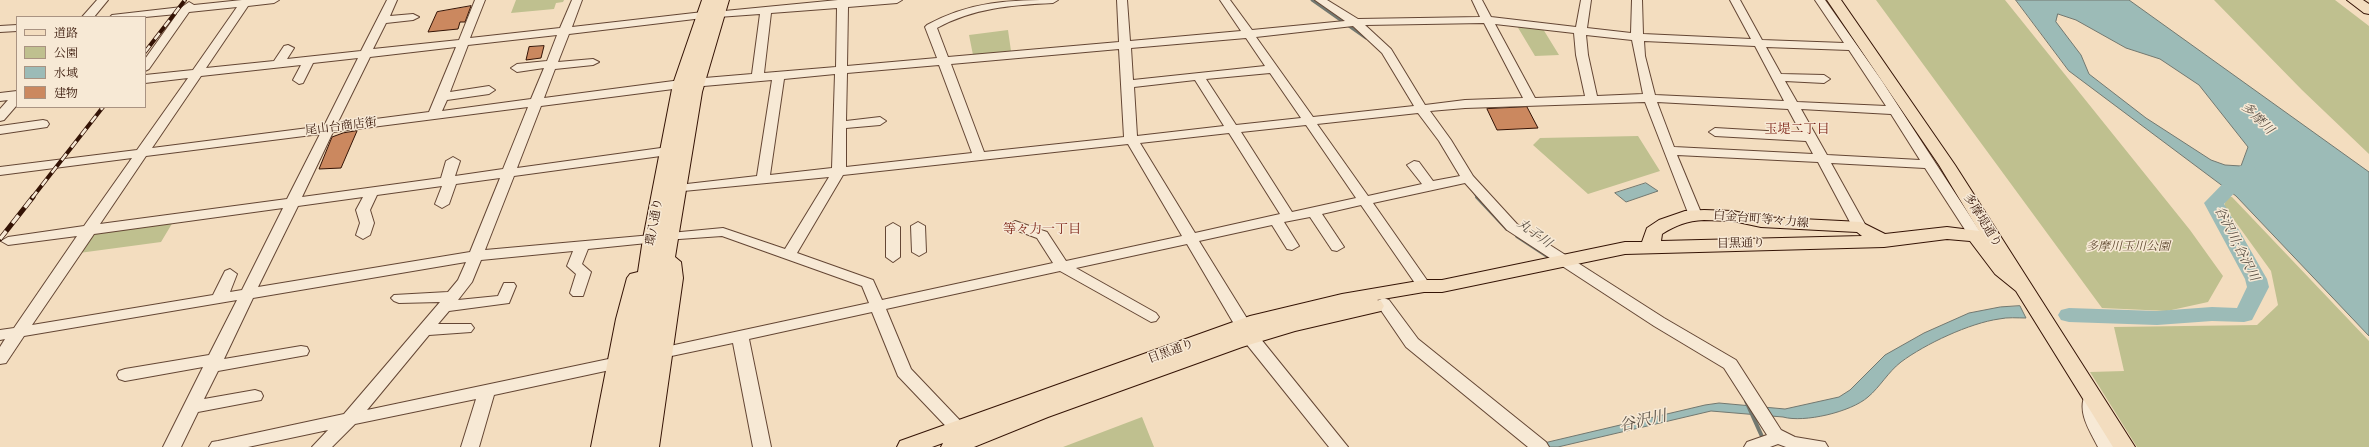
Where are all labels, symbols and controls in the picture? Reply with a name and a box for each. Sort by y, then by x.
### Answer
legend [16,16,146,108]
text: 道路 [54,25,78,41]
text: 公園 [54,45,78,61]
text: 水域 [54,65,78,81]
text: 建物 [54,85,78,101]
water label: 多摩川 [2238,100,2276,138]
street label: 尾山台商店街 [304,115,378,139]
district label: 玉堤二丁目 [1765,122,1829,138]
street label: 多摩堤通り [1960,192,2004,250]
street label: 環八通り [644,197,666,247]
water label: 谷沢川;谷沢川 [2210,204,2262,284]
street label: 白金台町等々力線 [1713,209,1809,231]
water label: 丸子川 [1514,216,1554,252]
district label: 等々力一丁目 [1003,222,1081,238]
street label: 目黒通り [1717,236,1765,252]
park label: 多摩川玉川公園 [2086,240,2170,254]
street label: 目黒通り [1146,337,1196,367]
water label: 谷沢川 [1617,407,1669,437]

